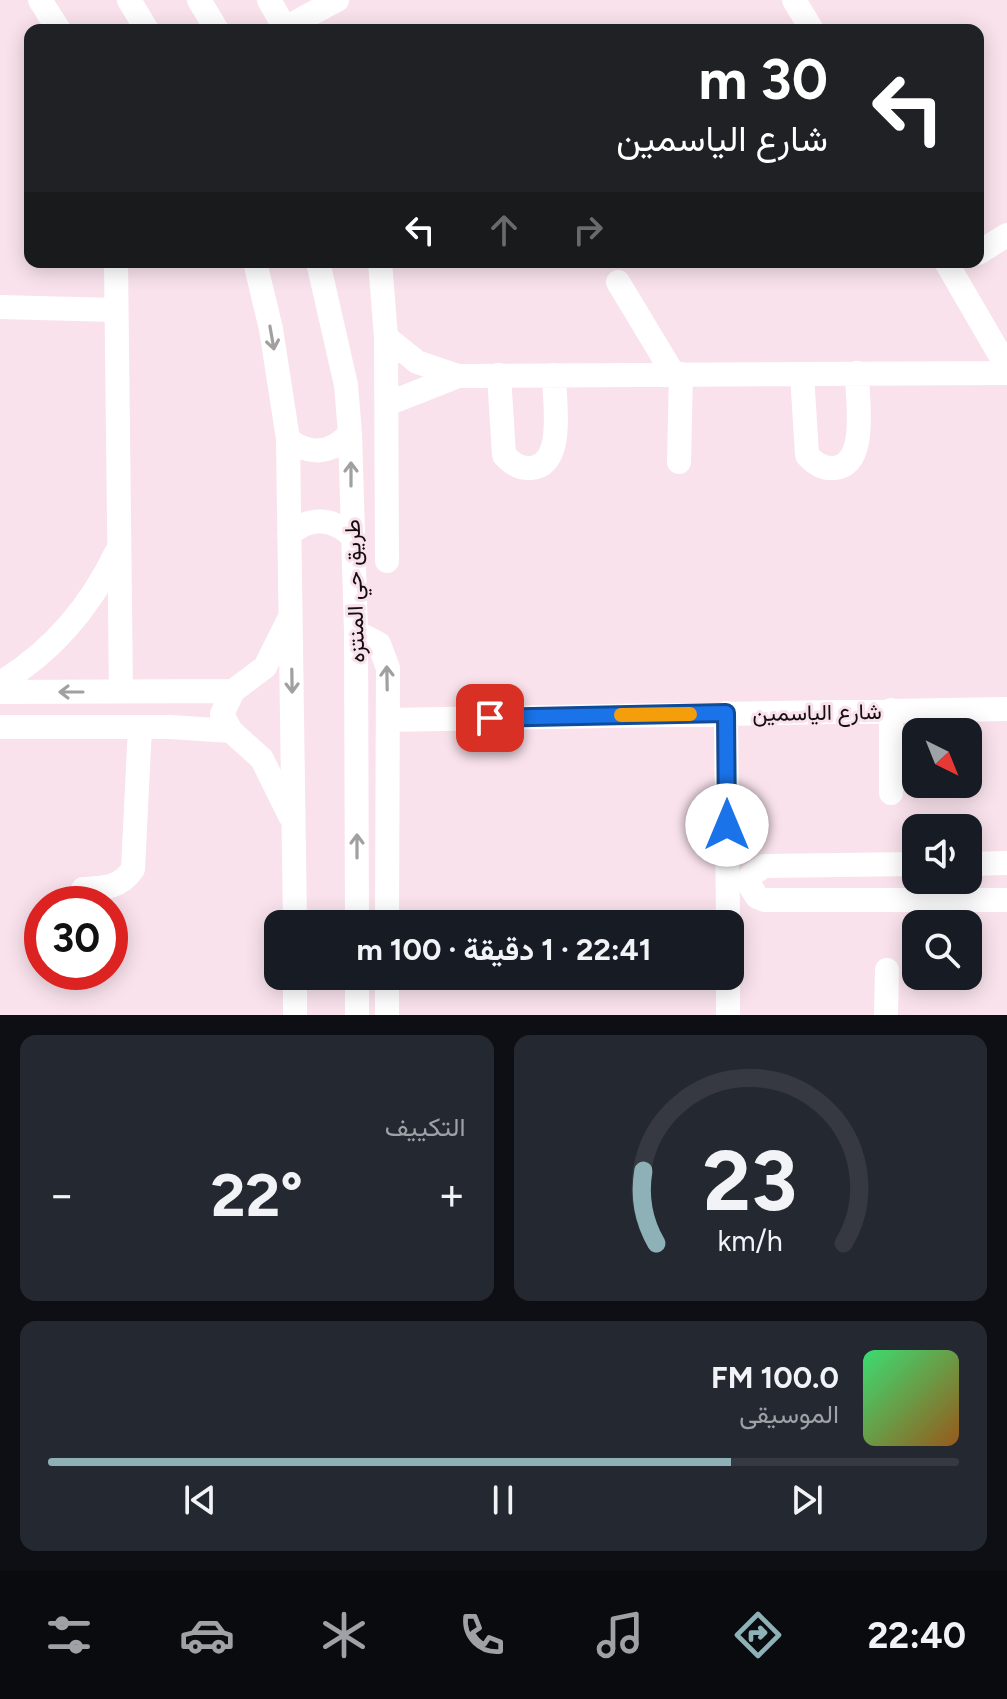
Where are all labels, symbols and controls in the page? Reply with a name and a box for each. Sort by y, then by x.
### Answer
text: 30 m [698,46,828,113]
icon: left [856,56,960,160]
text: شارع الياسمين [616,117,828,160]
icon: left [398,208,442,252]
icon: ahead [482,208,526,252]
icon: right [566,208,610,252]
one-way arrow [266,325,281,350]
one-way arrow [343,461,359,488]
street label: طريق حي المنتزه [339,519,375,663]
one-way arrow [380,665,395,692]
one-way arrow [284,667,300,694]
one-way arrow [58,684,85,700]
pin [456,684,524,752]
icon: arrive [468,696,512,740]
street label: شارع الياسمين [752,698,882,728]
north arrow [902,718,982,798]
map controls [902,718,982,990]
position arrow [685,783,769,867]
button: sound [902,814,982,894]
one-way arrow [349,833,365,860]
speed limit sign: 30 [24,886,128,990]
button: search [902,910,982,990]
text: 22:41 · 1 دقيقة · 100 m [356,931,652,968]
text: التكييف [385,1111,466,1143]
text: 23 [703,1131,797,1231]
text: 22° [211,1159,303,1231]
text: − [48,1168,75,1221]
text: + [438,1168,465,1221]
text: km/h [718,1224,783,1258]
text: 100.0 FM [711,1359,839,1396]
text: الموسيقى [739,1398,839,1430]
icon: previous [178,1478,222,1522]
icon: pause [481,1478,525,1522]
icon: next [785,1478,829,1522]
icon: filters [41,1607,97,1663]
icon: car [179,1607,235,1663]
icon: climate [316,1607,372,1663]
icon: phone [454,1607,510,1663]
icon: music [592,1607,648,1663]
icon: directions [730,1607,786,1663]
text: 22:40 [867,1614,966,1657]

